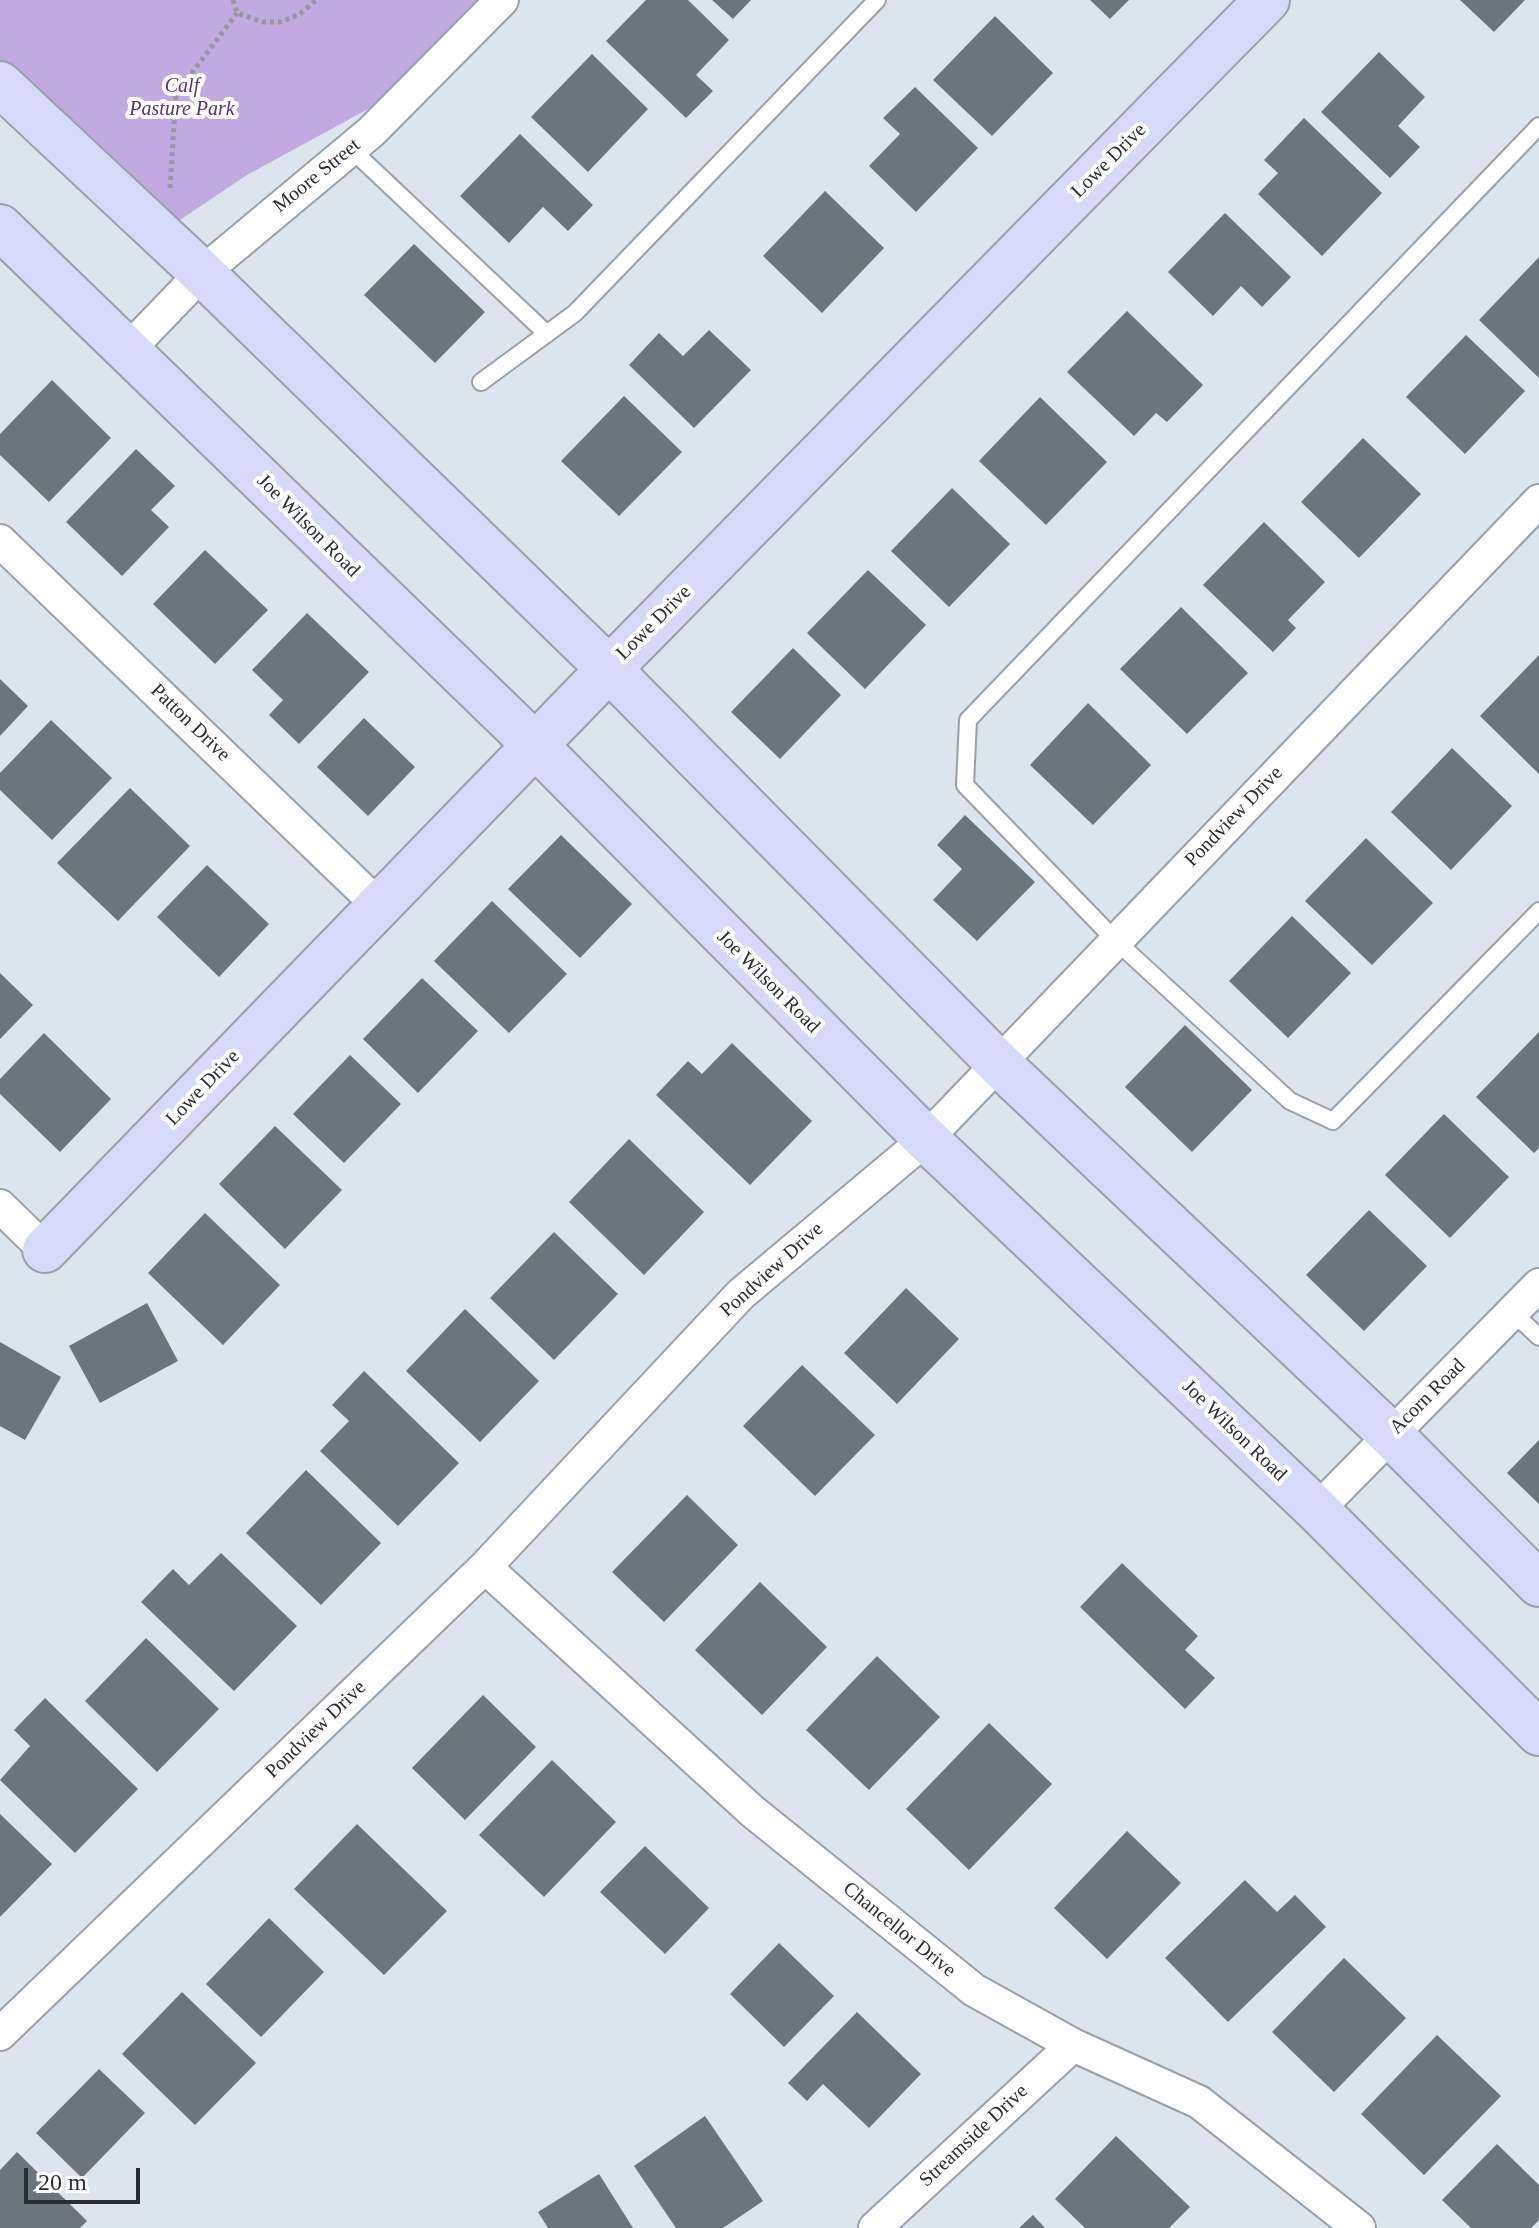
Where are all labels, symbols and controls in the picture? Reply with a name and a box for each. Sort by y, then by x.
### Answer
park label: Calf Pasture Park [129,75,235,122]
street label: Lowe Drive [1067,119,1151,203]
street label: Moore Street [269,134,365,218]
street label: Joe Wilson Road [251,469,365,583]
street label: Lowe Drive [612,581,696,665]
street label: Patton Drive [145,679,235,767]
street label: Pondview Drive [1180,762,1288,872]
street label: Joe Wilson Road [711,925,825,1039]
street label: Lowe Drive [161,1045,245,1131]
street label: Pondview Drive [715,1217,829,1323]
street label: Acorn Road [1385,1354,1471,1440]
street label: Joe Wilson Road [1177,1375,1291,1487]
street label: Pondview Drive [261,1676,371,1784]
street label: Chancellor Drive [838,1877,960,1983]
street label: Streamside Drive [915,2080,1033,2192]
scale bar [28,2152,144,2202]
text: 20 m [38,2169,87,2195]

